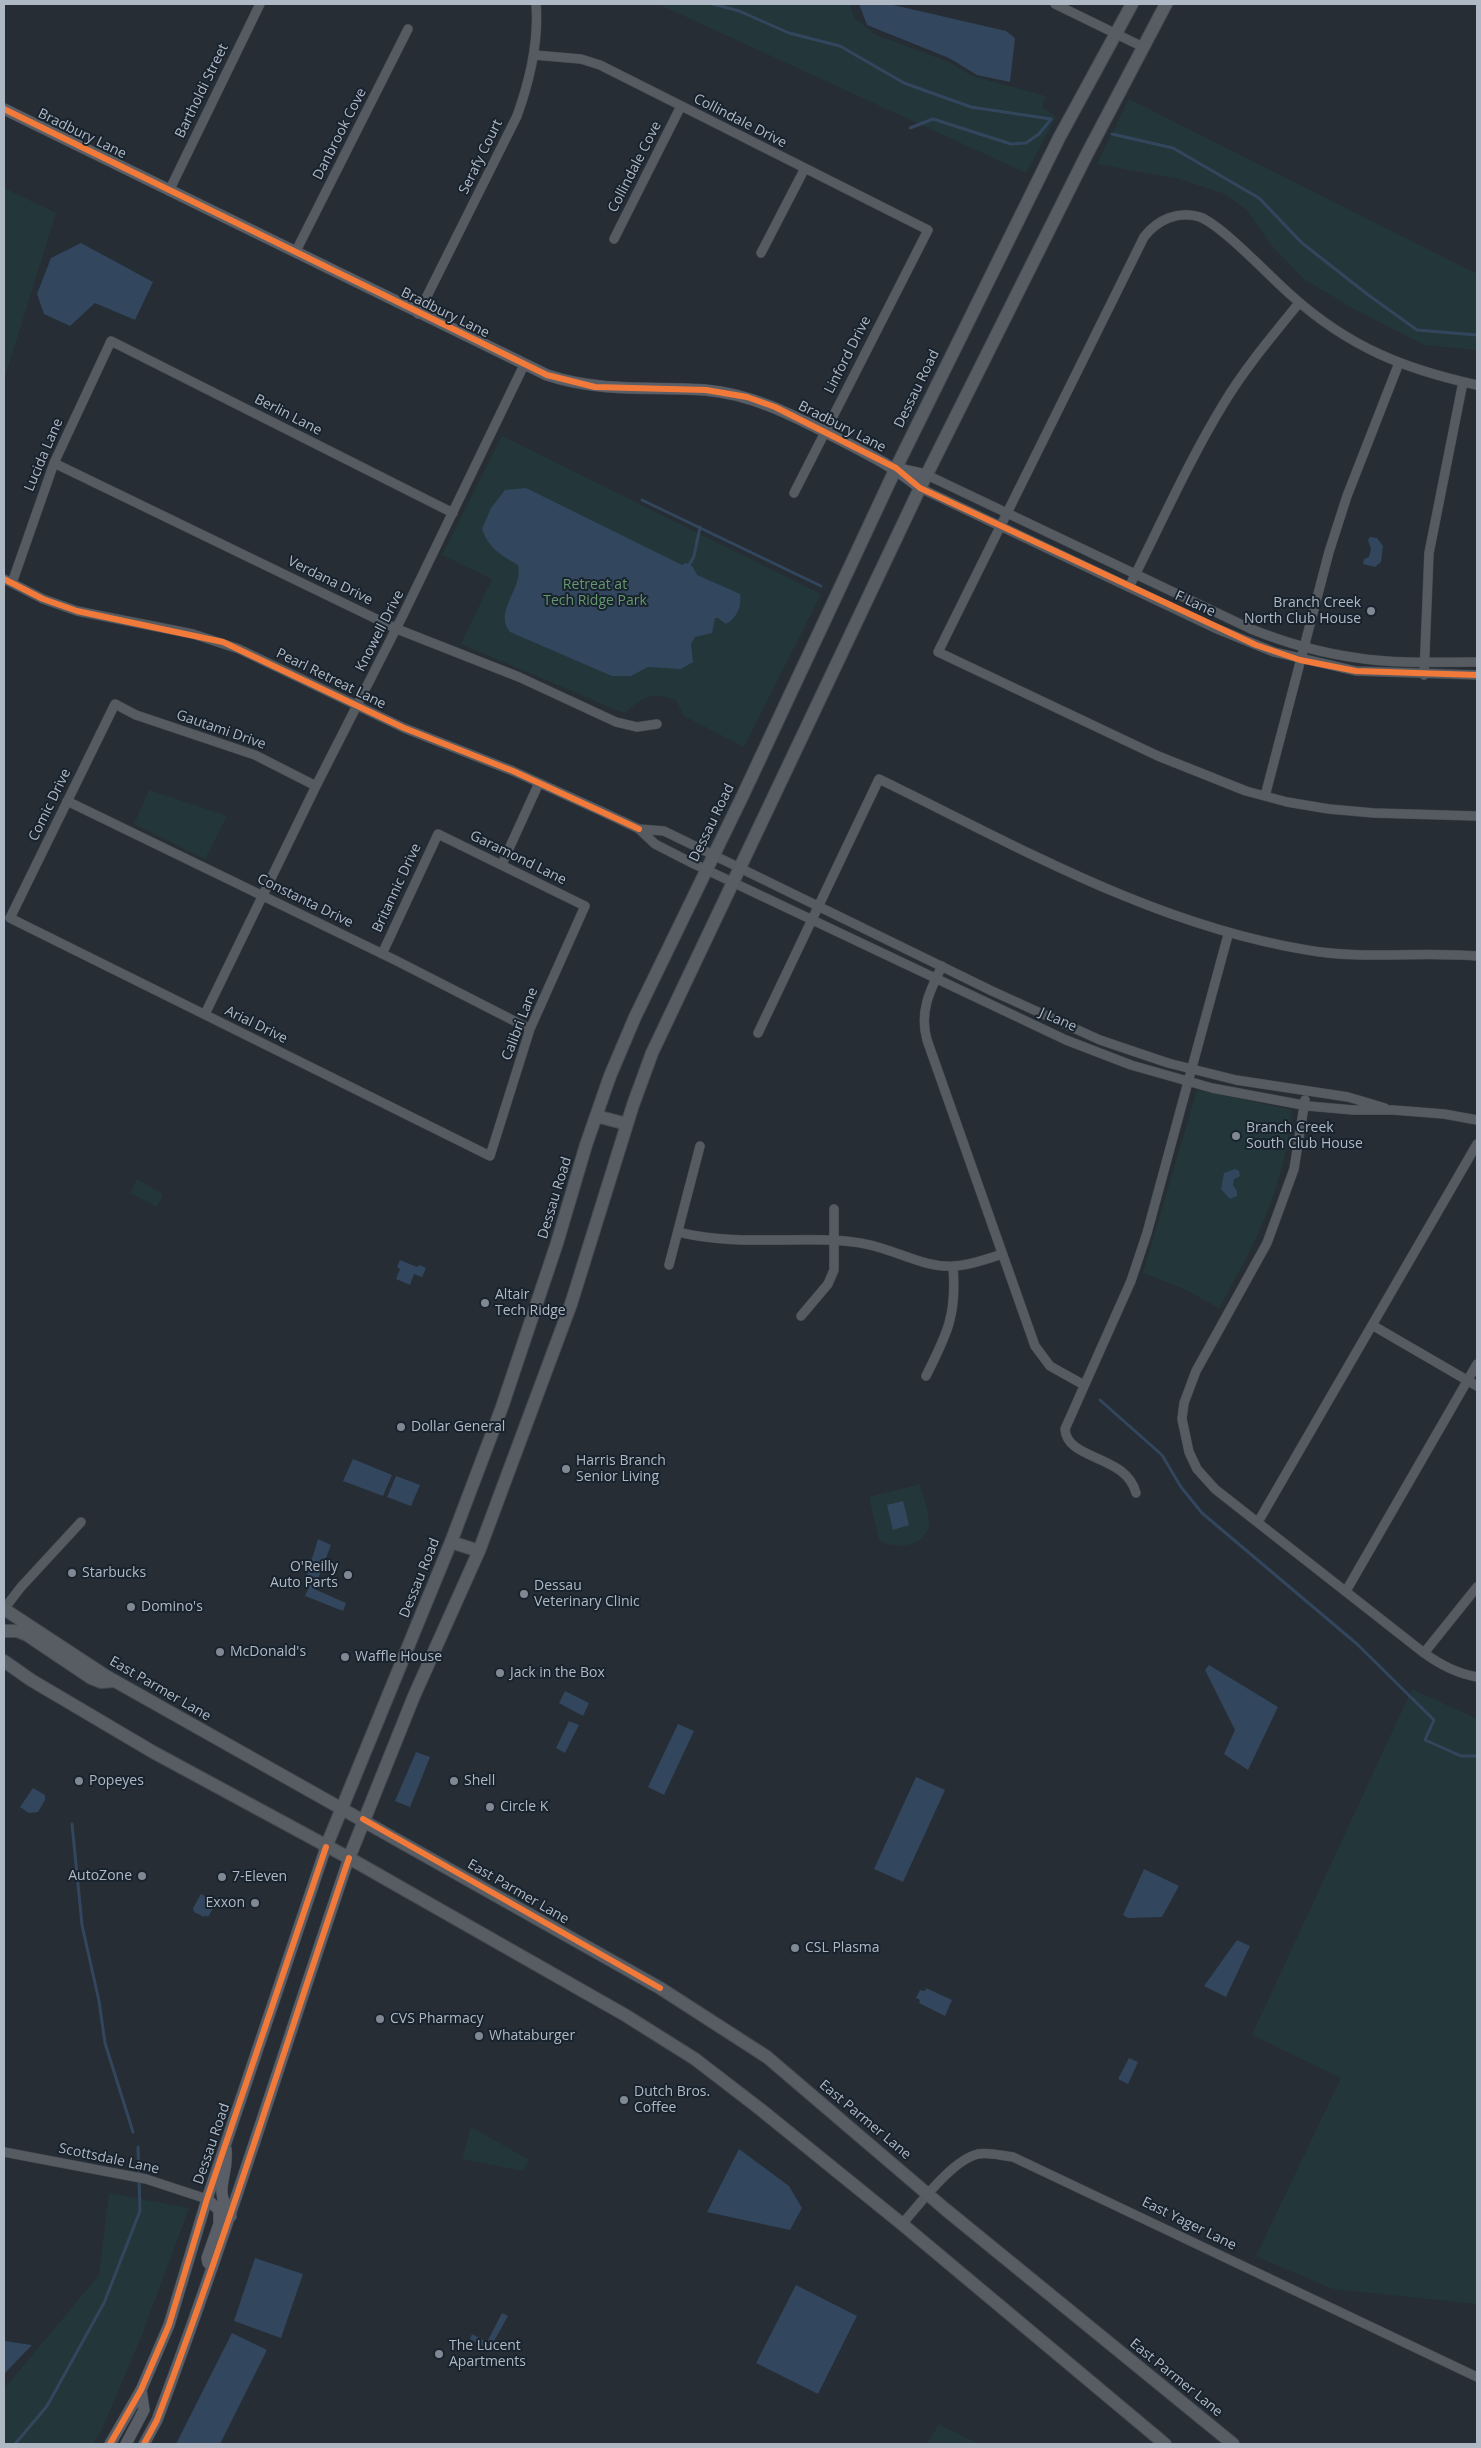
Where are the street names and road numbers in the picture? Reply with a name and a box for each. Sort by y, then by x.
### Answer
street label: Bartholdi Street [172,41,232,141]
street label: Danbrook Cove [310,85,370,183]
street label: Collindale Drive [691,90,789,152]
street label: Bradbury Lane [35,105,129,163]
street label: Serafy Court [456,117,506,197]
street label: Collindale Cove [605,119,665,215]
street label: Bradbury Lane [398,284,492,342]
street label: Linford Drive [821,313,875,397]
street label: Dessau Road [891,347,943,431]
street label: Berlin Lane [251,391,325,439]
street label: Bradbury Lane [795,398,889,456]
street label: Lucida Lane [21,416,67,494]
street label: Verdana Drive [285,553,375,609]
street label: Knowell Drive [352,587,408,675]
street label: F Lane [1172,587,1218,621]
street label: Pearl Retreat Lane [273,645,389,713]
street label: Gautami Drive [174,707,268,753]
street label: Comic Drive [25,766,75,844]
street label: Dessau Road [686,781,738,865]
street label: Garamond Lane [467,827,569,889]
street label: Britannic Drive [369,841,425,935]
street label: Constanta Drive [254,871,356,931]
street label: Calibri Lane [498,985,542,1063]
street label: Arial Drive [222,1003,290,1047]
street label: J Lane [1037,1004,1079,1036]
street label: Dessau Road [535,1155,575,1241]
street label: Dessau Road [396,1536,444,1620]
street label: East Parmer Lane [106,1653,214,1725]
street label: East Parmer Lane [464,1856,572,1928]
street label: East Parmer Lane [816,2077,914,2163]
street label: Dessau Road [190,2101,234,2187]
street label: Scottsdale Lane [57,2140,161,2178]
street label: East Yager Lane [1139,2194,1239,2254]
street label: East Parmer Lane [1126,2335,1226,2421]

